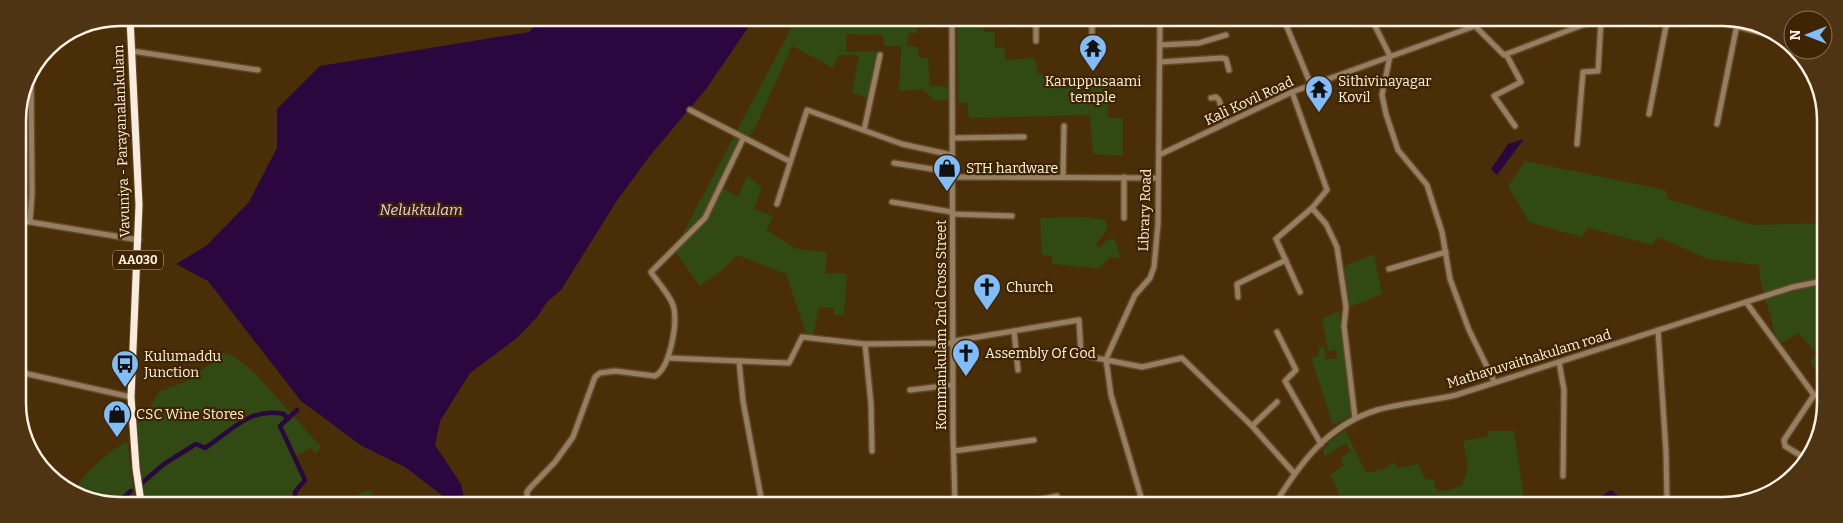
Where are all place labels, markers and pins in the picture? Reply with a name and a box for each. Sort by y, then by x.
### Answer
temple icon: Karuppusaami temple [1078,33,1108,72]
place label: Karuppusaami temple [1045,73,1141,106]
place label: Sithivinayagar Kovil [1338,73,1432,106]
temple icon: Sithivinayagar Kovil [1304,74,1334,113]
shop icon: STH hardware [932,153,962,192]
place label: STH hardware [966,160,1058,177]
church icon: Church [972,272,1002,311]
place label: Church [1006,279,1054,296]
church icon: Assembly Of God [951,338,981,377]
place label: Assembly Of God [985,345,1096,362]
place label: Kulumaddu Junction [143,348,221,381]
bus stop icon: Kulumaddu Junction [110,349,140,388]
shop icon: CSC Wine Stores [102,399,132,438]
place label: CSC Wine Stores [136,406,244,423]

